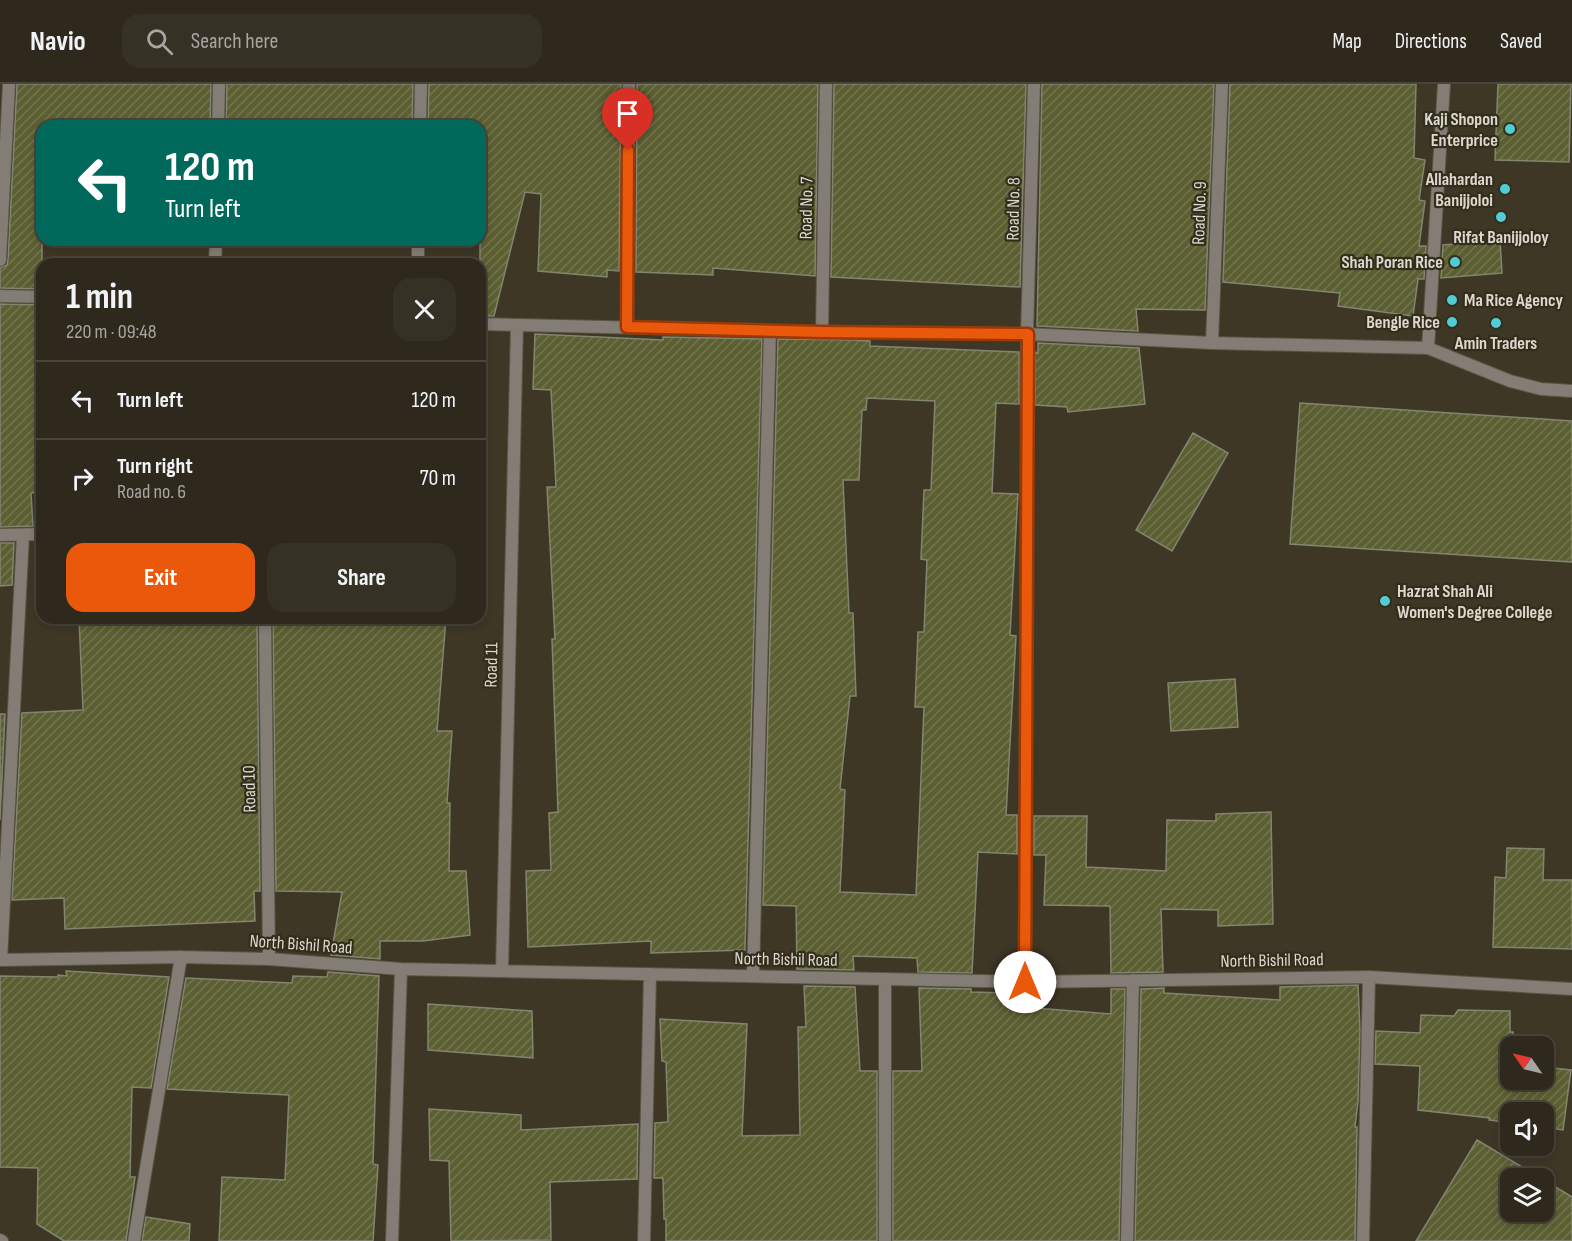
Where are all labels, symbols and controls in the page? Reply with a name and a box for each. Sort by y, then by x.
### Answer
search box [122,14,542,68]
text: Navio [30,25,86,58]
icon: search [143,25,176,58]
text: Search here [191,28,278,55]
text: Map [1332,29,1362,54]
text: Directions [1395,29,1467,54]
text: Saved [1500,29,1542,54]
pin [602,88,653,150]
icon: arrive [611,97,644,130]
place label: Kaji Shopon Enterprice [1424,109,1498,151]
marker: Kaji Shopon Enterprice [1503,122,1517,136]
text: 120 m [165,142,255,193]
icon: left [66,144,144,222]
place label: Allahardan Banijjoloi [1425,169,1493,211]
street label: Road No. 7 [795,176,818,240]
street label: Road No. 8 [1002,177,1025,241]
street label: Road No. 9 [1188,181,1211,245]
marker: Allahardan Banijjoloi [1498,182,1512,196]
text: Turn left [165,193,241,225]
marker: Rifat Banijjoloy [1494,210,1508,224]
place label: Rifat Banijjoloy [1453,227,1549,248]
place label: Shah Poran Rice [1341,252,1443,273]
marker: Shah Poran Rice [1448,255,1462,269]
text: 1 min [66,276,133,319]
button: close [393,278,456,341]
place label: Ma Rice Agency [1464,290,1563,311]
marker: Ma Rice Agency [1445,293,1459,307]
place label: Bengle Rice [1366,312,1440,333]
marker: Bengle Rice [1445,315,1459,329]
marker: Amin Traders [1489,316,1503,330]
text: 220 m · 09:48 [66,320,157,344]
place label: Amin Traders [1454,333,1537,354]
icon: left [66,384,99,417]
text: Turn left [117,387,183,414]
text: 120 m [412,387,456,414]
text: Turn right [117,453,193,480]
icon: right [66,462,99,495]
text: 70 m [420,465,456,492]
text: Road no. 6 [117,480,186,504]
button: Exit [66,543,255,612]
button: Share [267,543,456,612]
place label: Hazrat Shah Ali Women's Degree College [1397,581,1552,623]
marker: Hazrat Shah Ali Women's Degree College [1378,594,1392,608]
street label: Road 11 [481,641,502,688]
street label: Road 10 [239,765,260,813]
street label: North Bishil Road [249,930,353,959]
street label: North Bishil Road [734,948,838,971]
street label: North Bishil Road [1220,949,1324,972]
position arrow [993,950,1057,1014]
north arrow [1500,1036,1554,1090]
map controls [1500,1036,1554,1222]
button: sound [1500,1102,1554,1156]
button: layers [1500,1168,1554,1222]

